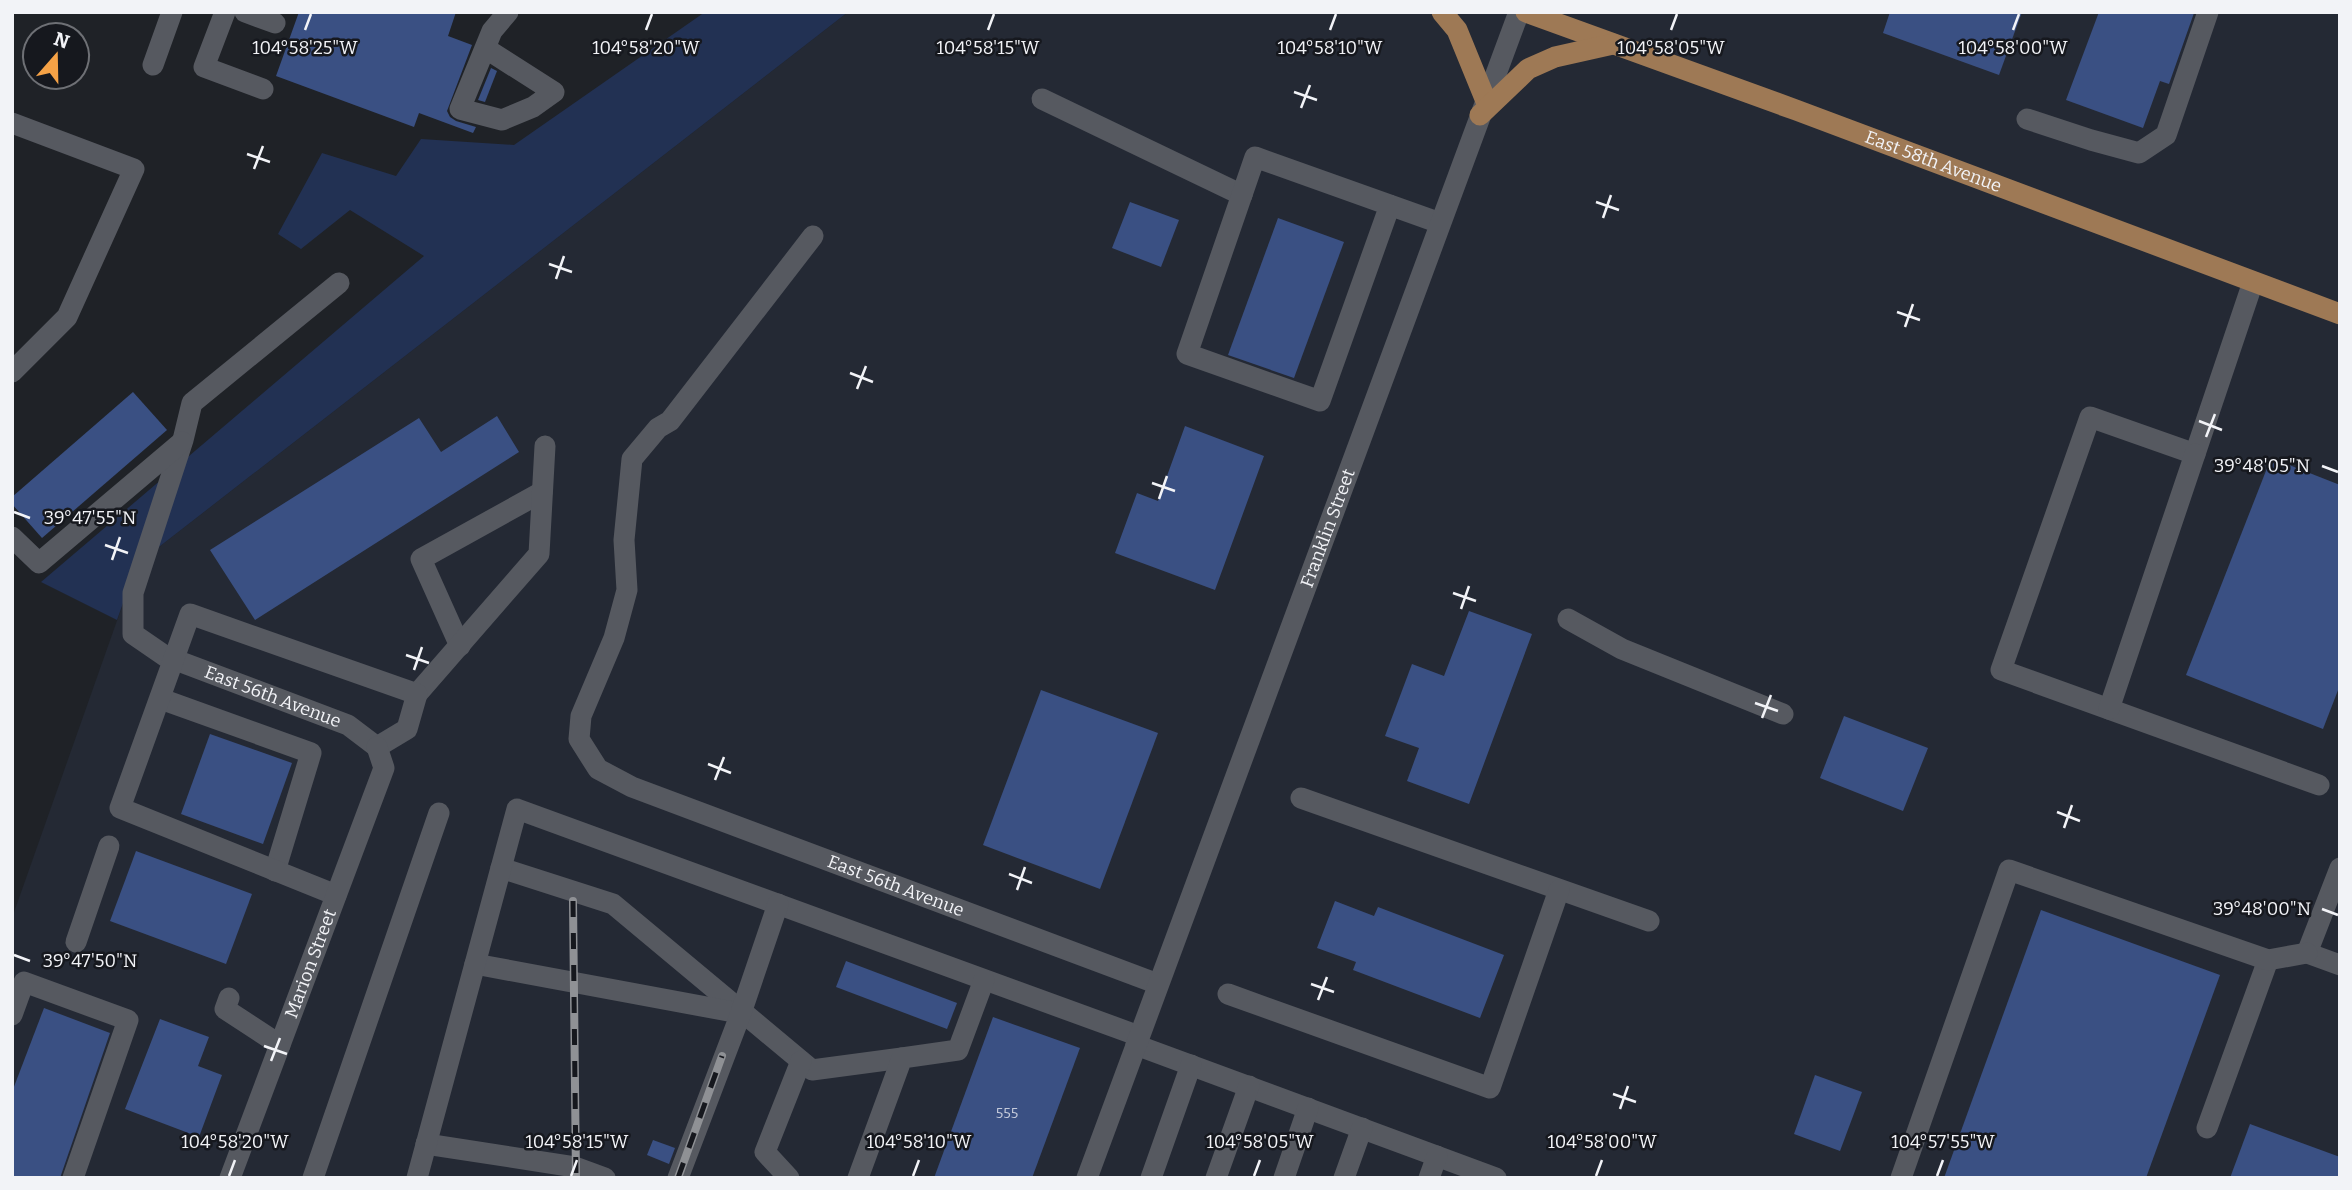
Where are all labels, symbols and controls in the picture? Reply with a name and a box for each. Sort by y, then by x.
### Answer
north arrow [21,21,91,91]
text: N [51,27,73,54]
text: 104°58'25"W [252,37,358,59]
text: 104°58'20"W [592,37,700,59]
text: 104°58'15"W [936,37,1040,59]
text: 104°58'10"W [1278,37,1383,59]
text: 104°58'05"W [1617,37,1725,59]
text: 104°58'00"W [1958,37,2068,59]
street label: East 58th Avenue [1862,126,2005,197]
text: 39°48'05"N [2214,455,2310,477]
street label: Franklin Street [1296,465,1360,591]
text: 39°47'55"N [44,507,136,529]
street label: East 56th Avenue [202,661,344,732]
street label: East 56th Avenue [825,850,967,921]
text: 39°48'00"N [2213,898,2311,920]
street label: Marion Street [280,906,341,1021]
text: 39°47'50"N [43,950,137,972]
house number: 555 [996,1105,1018,1122]
text: 104°58'20"W [181,1131,289,1153]
text: 104°58'15"W [525,1131,629,1153]
text: 104°58'10"W [867,1131,972,1153]
text: 104°58'05"W [1206,1131,1314,1153]
text: 104°58'00"W [1547,1131,1657,1153]
text: 104°57'55"W [1891,1131,1995,1153]

